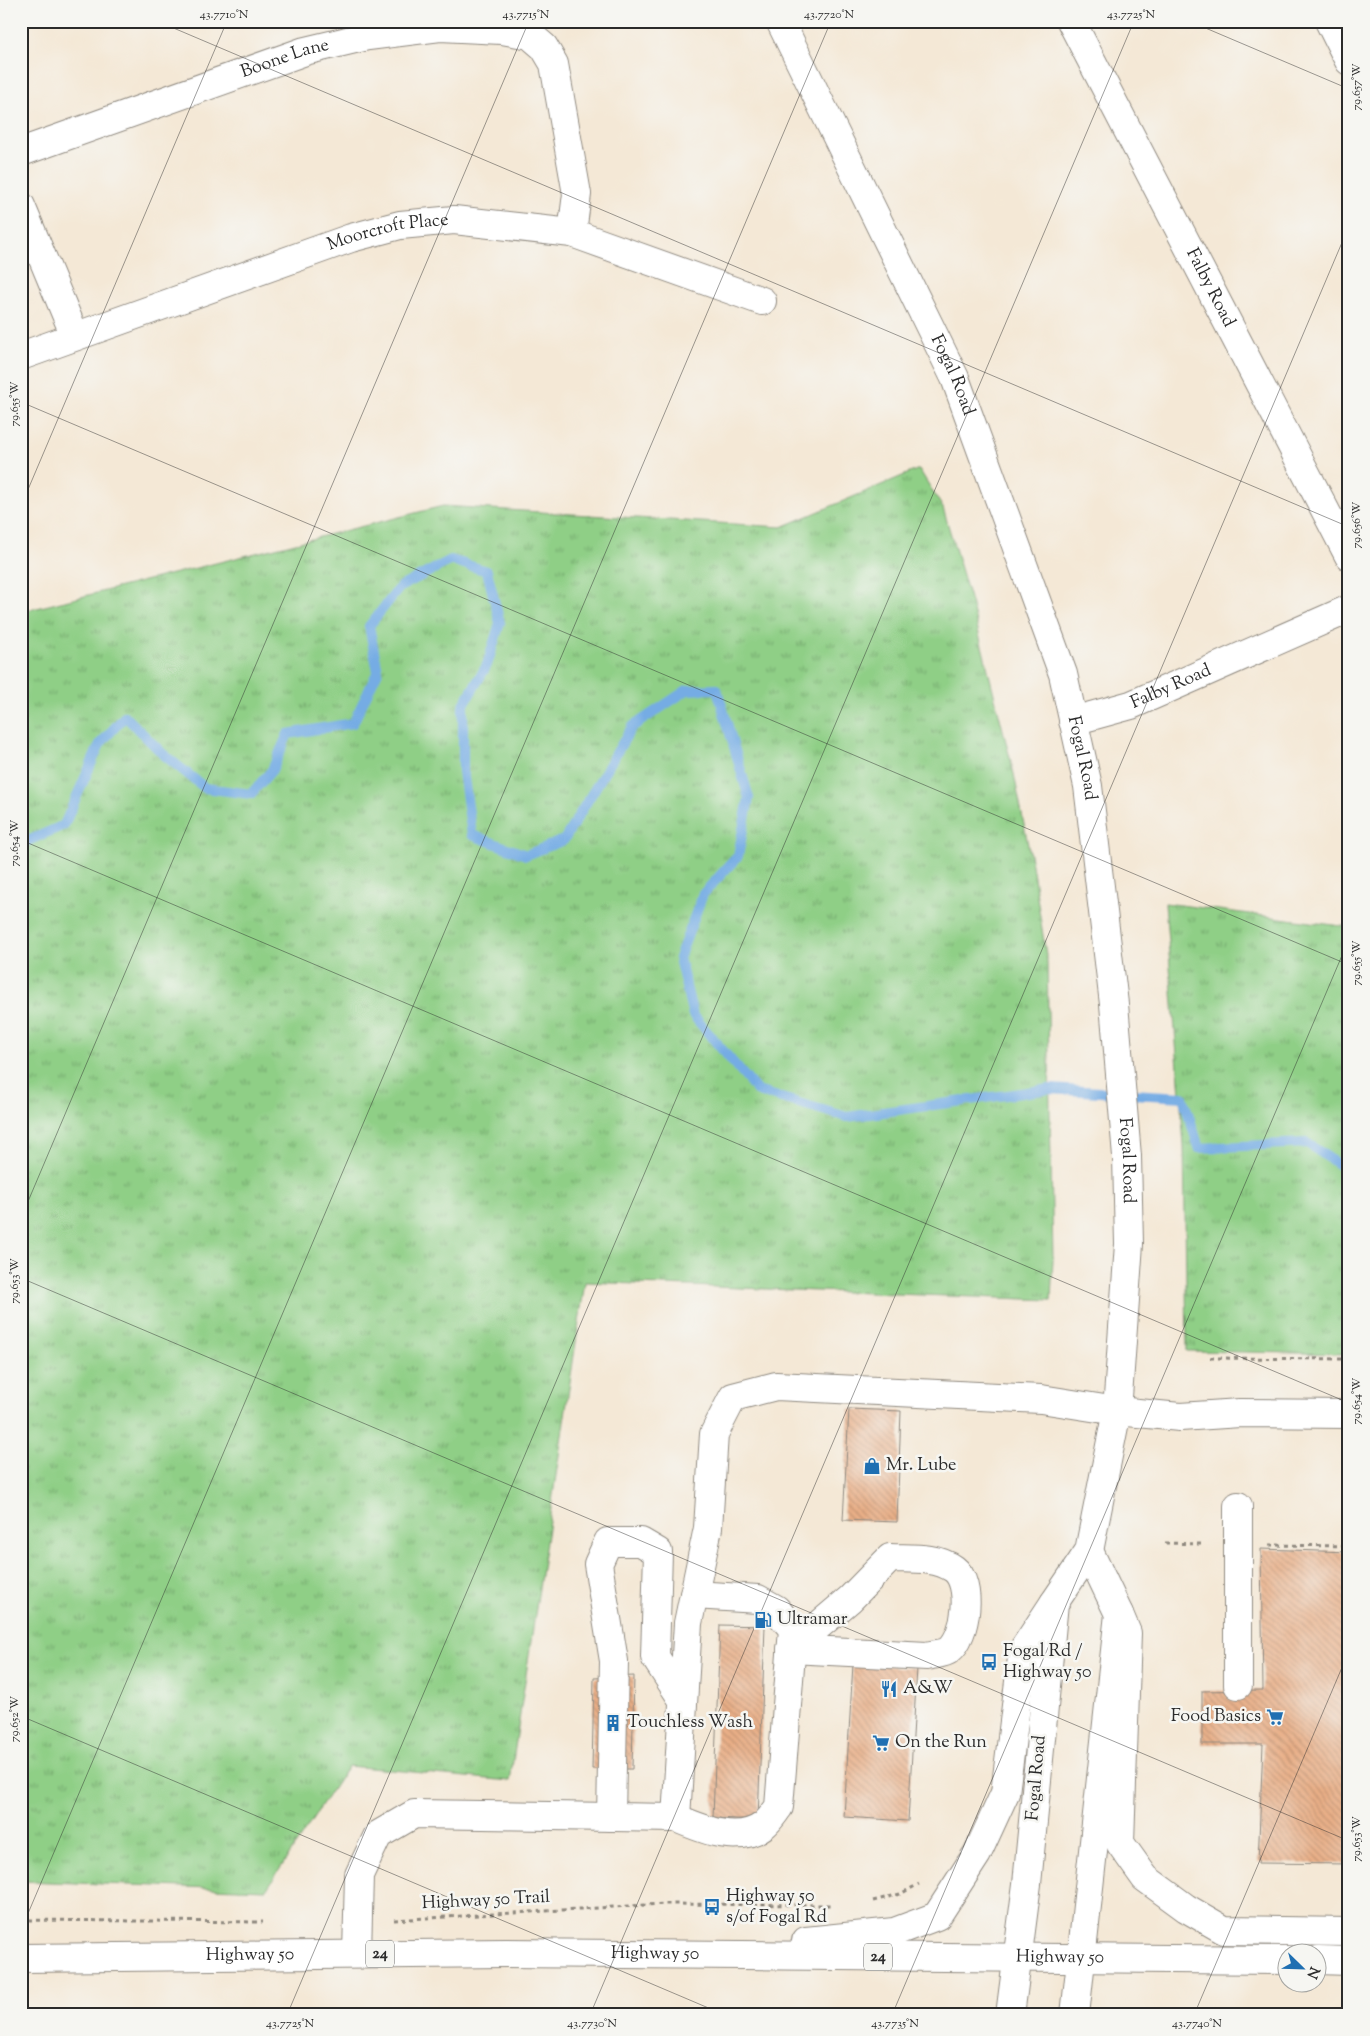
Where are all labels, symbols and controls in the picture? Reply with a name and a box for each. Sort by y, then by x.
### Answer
text: 43.7710°N [200,6,249,24]
text: 43.7715°N [503,6,550,24]
text: 43.7720°N [804,6,855,24]
text: 43.7725°N [1107,6,1156,24]
street label: Boone Lane [237,33,332,86]
text: 79.657°W [1348,63,1366,110]
street label: Moorcroft Place [324,208,450,258]
street label: Falby Road [1178,244,1241,332]
street label: Fogal Road [923,330,981,419]
text: 79.655°W [6,381,24,427]
text: 79.656°W [1348,501,1366,548]
street label: Falby Road [1127,658,1216,717]
street label: Fogal Road [1060,713,1103,802]
text: 79.654°W [6,819,24,866]
text: 79.655°W [1348,940,1366,986]
street label: Fogal Road [1111,1116,1141,1204]
text: 79.653°W [6,1258,24,1304]
text: 79.654°W [1348,1377,1366,1424]
place label: Mr. Lube [886,1453,957,1479]
shop icon: Mr. Lube [862,1456,882,1476]
place label: Ultramar [777,1607,848,1633]
fuel station icon: Ultramar [753,1610,773,1630]
place label: Fogal Rd / Highway 50 [1003,1639,1091,1686]
bus stop icon: Fogal Rd / Highway 50 [979,1652,999,1672]
place label: A&W [903,1676,953,1702]
restaurant icon: A&W [879,1679,899,1699]
text: 79.652°W [6,1695,24,1742]
place label: Food Basics [1171,1704,1261,1730]
supermarket icon: Food Basics [1265,1707,1285,1727]
place label: Touchless Wash [627,1710,753,1736]
building icon: Touchless Wash [603,1713,623,1733]
place label: On the Run [895,1730,987,1756]
supermarket icon: On the Run [871,1733,891,1753]
street label: Fogal Road [1020,1734,1054,1822]
text: 79.653°W [1348,1816,1366,1862]
place label: Highway 50 s/of Fogal Rd [726,1884,827,1931]
street label: Highway 50 Trail [421,1885,551,1917]
bus stop icon: Highway 50 s/of Fogal Rd [702,1897,722,1917]
road number: 24 [366,1940,394,1968]
street label: Highway 50 [611,1941,699,1968]
street label: Highway 50 [206,1942,294,1969]
road number: 24 [864,1944,892,1970]
north arrow [1278,1944,1328,1994]
street label: Highway 50 [1016,1945,1104,1971]
text: N [1301,1963,1324,1981]
text: 43.7725°N [266,2015,315,2033]
text: 43.7730°N [567,2015,617,2033]
text: 43.7735°N [871,2015,919,2033]
text: 43.7740°N [1172,2015,1222,2033]

